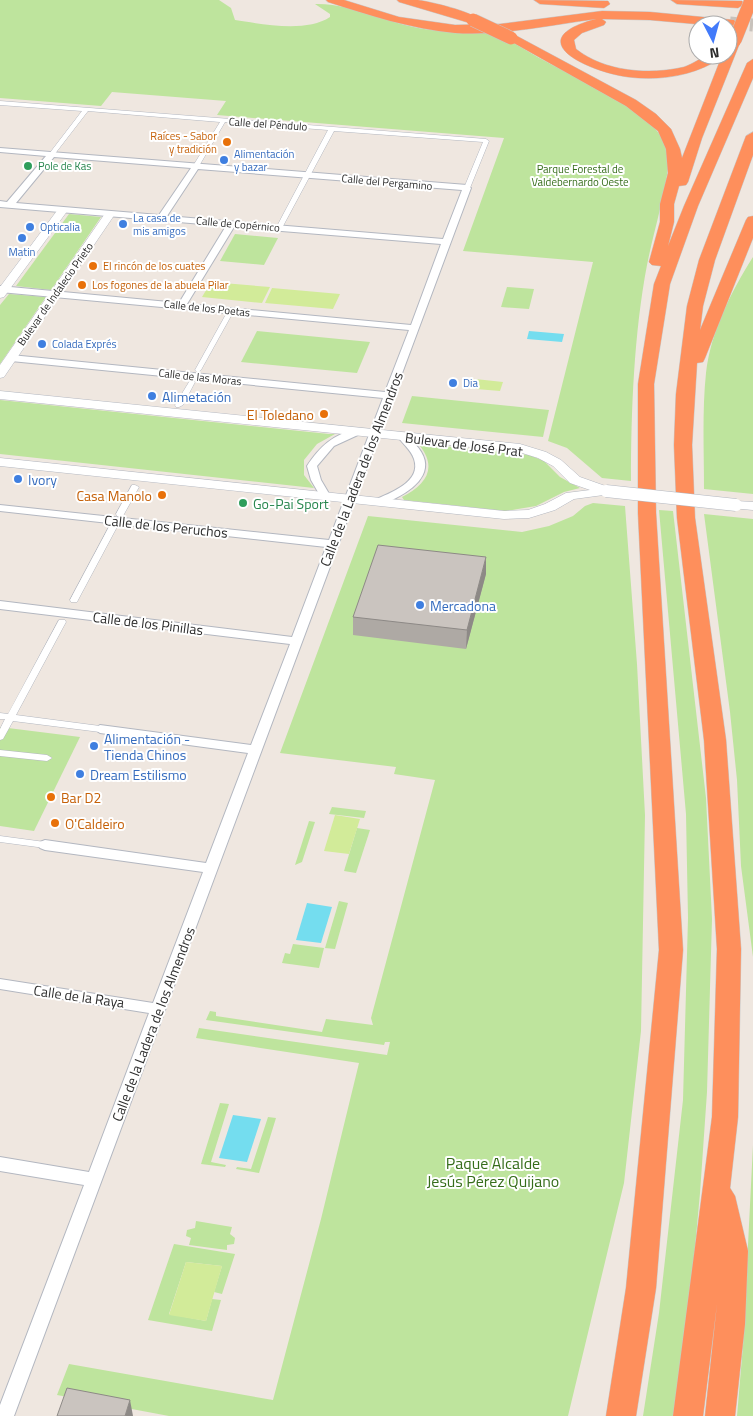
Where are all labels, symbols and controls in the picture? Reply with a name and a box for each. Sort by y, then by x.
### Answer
north arrow [688,15,738,65]
text: N [708,42,720,64]
street label: Calle del Péndulo [228,113,308,135]
place label: Raíces - Sabor y tradición [150,128,217,157]
marker: Raíces - Sabor y tradición [221,136,233,148]
place label: Alimentación y bazar [234,146,295,175]
marker: Alimentación y bazar [218,154,230,166]
place label: Pole de Kas [38,158,91,174]
marker: Pole de Kas [22,160,34,172]
park label: Parque Forestal de Valdebernardo Oeste [531,161,629,190]
street label: Calle del Pergamino [341,170,433,194]
place label: La casa de mis amigos [133,210,186,239]
street label: Calle de Copérnico [195,212,281,236]
marker: La casa de mis amigos [117,218,129,230]
place label: Opticalia [40,219,81,235]
marker: Opticalia [24,221,36,233]
marker: Matin [16,232,28,244]
street label: Bulevar de Indalecio Prieto [13,239,97,349]
place label: Matin [9,244,36,260]
place label: El rincón de los cuates [103,258,205,274]
marker: El rincón de los cuates [87,260,99,272]
place label: Los fogones de la abuela Pilar [92,277,229,293]
marker: Los fogones de la abuela Pilar [76,279,88,291]
street label: Calle de los Poetas [163,296,251,320]
place label: Colada Exprés [52,336,117,352]
marker: Colada Exprés [36,338,48,350]
street label: Calle de las Moras [158,365,242,389]
street label: Calle de la Ladera de los Almendros [314,369,408,569]
place label: Dia [463,375,479,391]
marker: Dia [447,377,459,389]
place label: Alimetación [162,386,231,407]
marker: Alimetación [146,390,158,402]
place label: El Toledano [247,404,314,425]
marker: El Toledano [318,408,330,420]
street label: Bulevar de José Prat [404,426,524,462]
place label: Ivory [28,469,57,490]
marker: Ivory [12,473,24,485]
place label: Casa Manolo [76,485,152,506]
marker: Casa Manolo [156,489,168,501]
place label: Go-Pai Sport [253,493,329,514]
marker: Go-Pai Sport [237,497,249,509]
street label: Calle de los Peruchos [103,509,229,543]
place label: Mercadona [430,595,496,616]
marker: Mercadona [414,599,426,611]
street label: Calle de los Pinillas [92,606,204,640]
place label: Alimentación - Tienda Chinos [104,728,190,765]
marker: Alimentación - Tienda Chinos [88,740,100,752]
place label: Dream Estilismo [90,764,187,785]
marker: Dream Estilismo [74,768,86,780]
place label: Bar D2 [61,787,101,808]
marker: Bar D2 [45,791,57,803]
place label: O'Caldeiro [65,813,125,834]
marker: O'Caldeiro [49,817,61,829]
street label: Calle de la Ladera de los Almendros [106,924,200,1124]
street label: Calle de la Raya [32,979,126,1013]
park label: Paque Alcalde Jesús Pérez Quijano [427,1151,559,1193]

